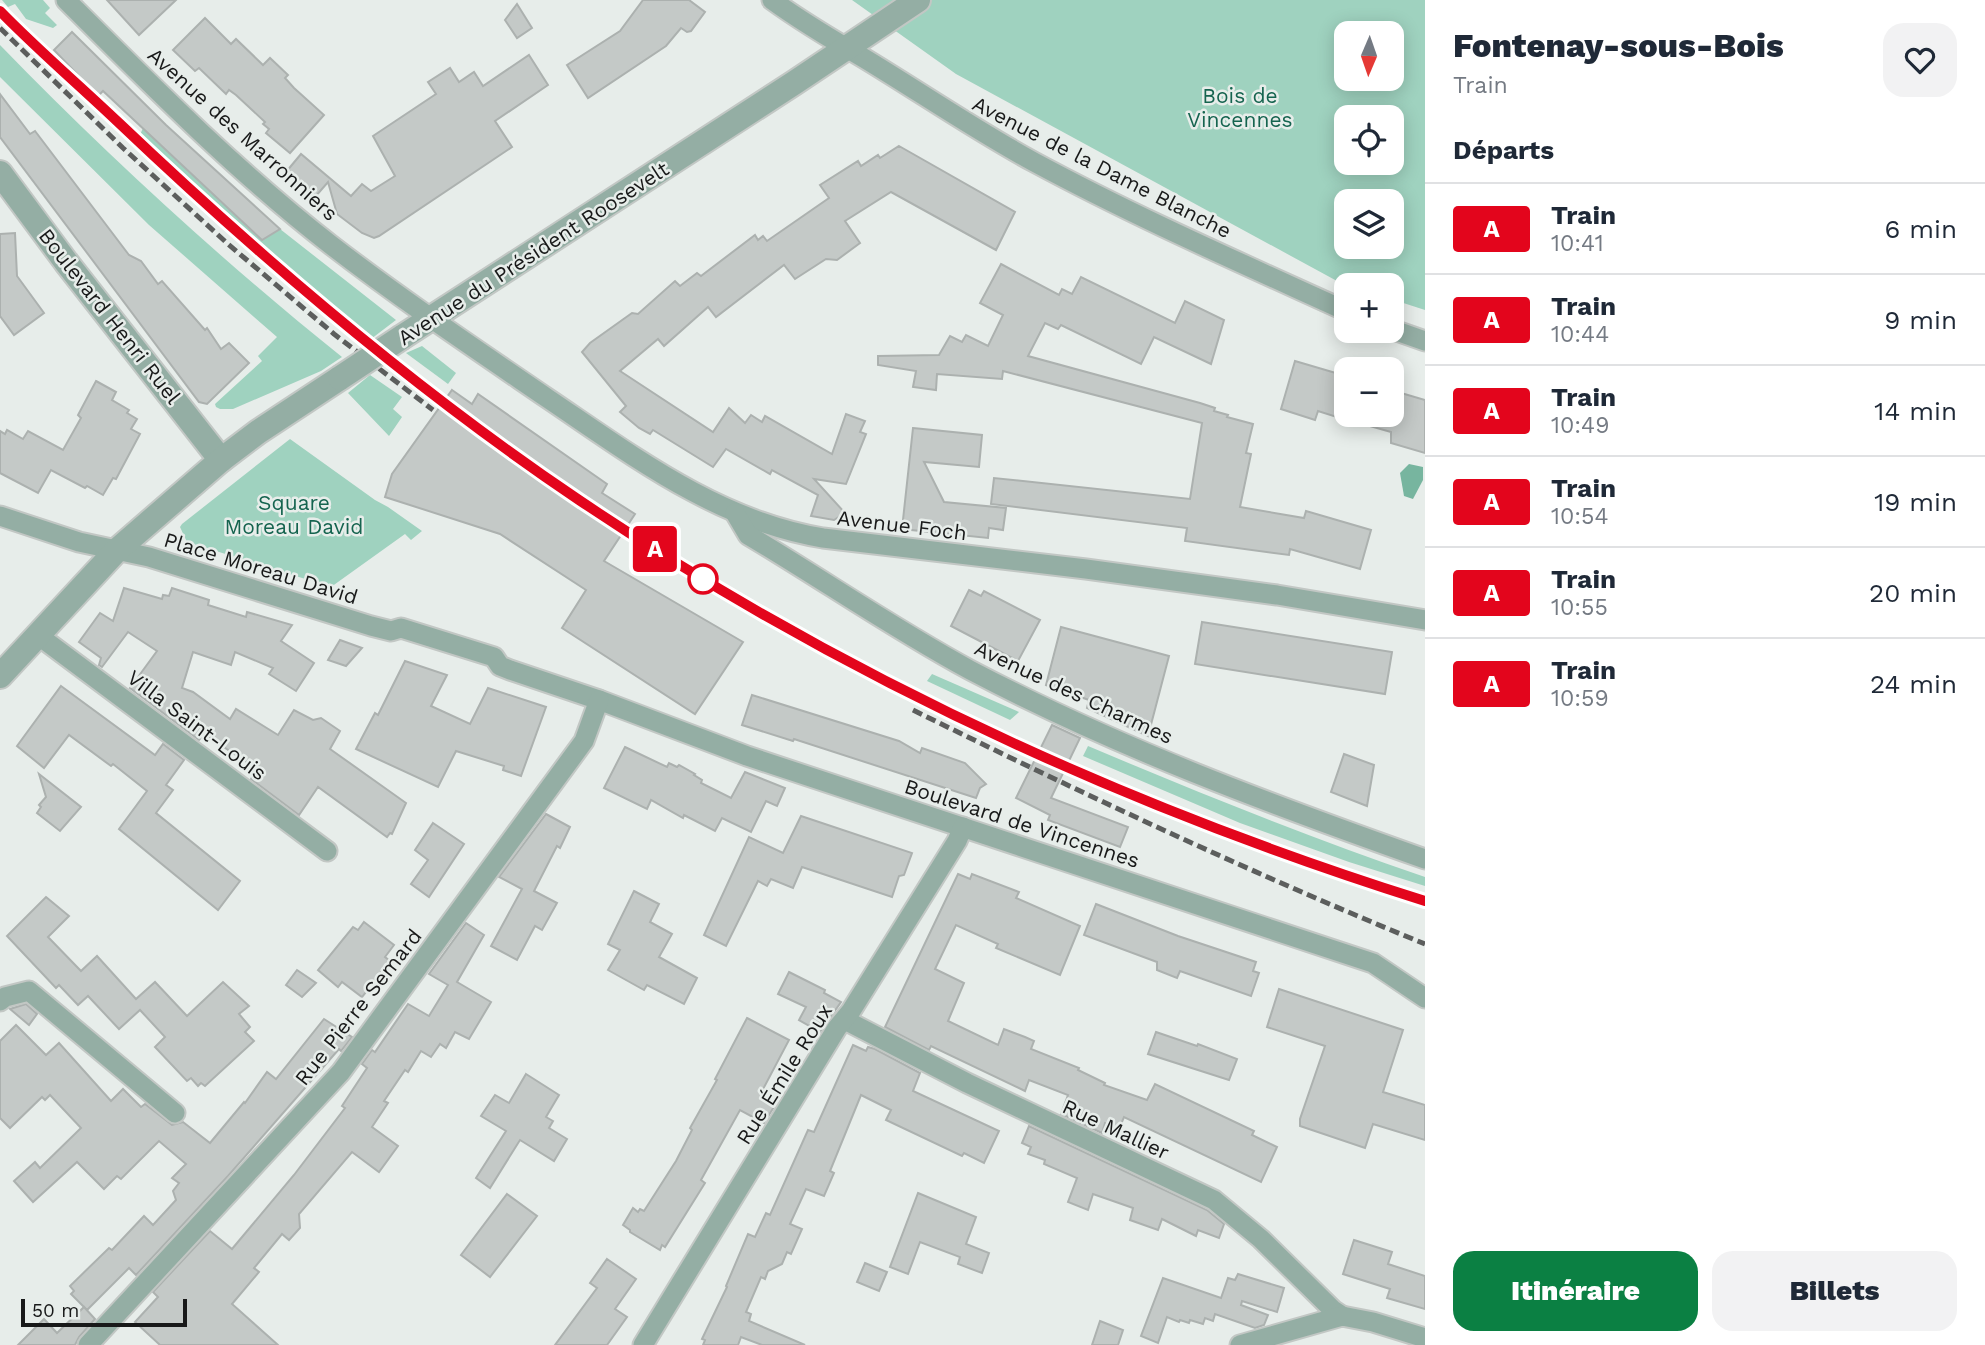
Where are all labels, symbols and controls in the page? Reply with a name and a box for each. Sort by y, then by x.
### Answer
north arrow [1334,21,1404,91]
map controls [1334,21,1404,427]
button: heart [1883,23,1957,97]
text: Fontenay-sous-Bois [1453,26,1784,65]
street label: Avenue des Marronniers [143,42,343,226]
text: Train [1453,72,1508,99]
park label: Bois de Vincennes [1187,83,1293,132]
street label: Avenue de la Dame Blanche [968,91,1236,243]
button: locate [1334,105,1404,175]
text: Départs [1453,135,1554,165]
street label: Avenue du Président Roosevelt [393,156,673,350]
button: layers [1334,189,1404,259]
text: Train [1551,200,1616,230]
text: 6 min [1885,214,1957,244]
text: A [1483,215,1500,243]
street label: Boulevard Henri Ruel [34,223,187,409]
text: 10:41 [1551,230,1604,257]
button: + [1334,273,1404,343]
text: Train [1551,291,1616,321]
text: 9 min [1884,305,1957,335]
text: A [1483,306,1500,334]
text: 10:44 [1551,321,1609,348]
button: − [1334,357,1404,427]
text: Train [1551,382,1616,412]
text: 14 min [1874,396,1957,426]
text: A [1483,397,1500,425]
text: 10:49 [1551,412,1609,439]
text: Train [1551,473,1616,503]
text: 19 min [1874,487,1957,517]
text: A [1483,488,1500,516]
park label: Square Moreau David [224,490,364,539]
text: 10:54 [1551,503,1609,530]
street label: Avenue Foch [836,505,968,545]
line badge: A [632,526,678,572]
street label: Place Moreau David [161,527,361,609]
text: A [647,535,663,563]
unlabelled marker [688,564,718,594]
text: Train [1551,564,1616,594]
text: 20 min [1869,578,1957,608]
text: A [1483,579,1500,607]
text: 10:55 [1551,594,1608,621]
street label: Avenue des Charmes [971,635,1177,749]
text: Train [1551,655,1616,685]
street label: Villa Saint-Louis [122,664,272,786]
text: 24 min [1870,669,1957,699]
text: A [1483,670,1500,698]
text: 10:59 [1551,685,1609,712]
street label: Boulevard de Vincennes [901,773,1143,873]
street label: Rue Pierre Semard [289,924,427,1090]
street label: Rue Émile Roux [731,999,837,1149]
street label: Rue Mallier [1059,1093,1174,1165]
button: Itinéraire [1453,1251,1698,1331]
button: Billets [1712,1251,1957,1331]
scale bar [21,1296,187,1328]
text: 50 m [32,1299,79,1322]

